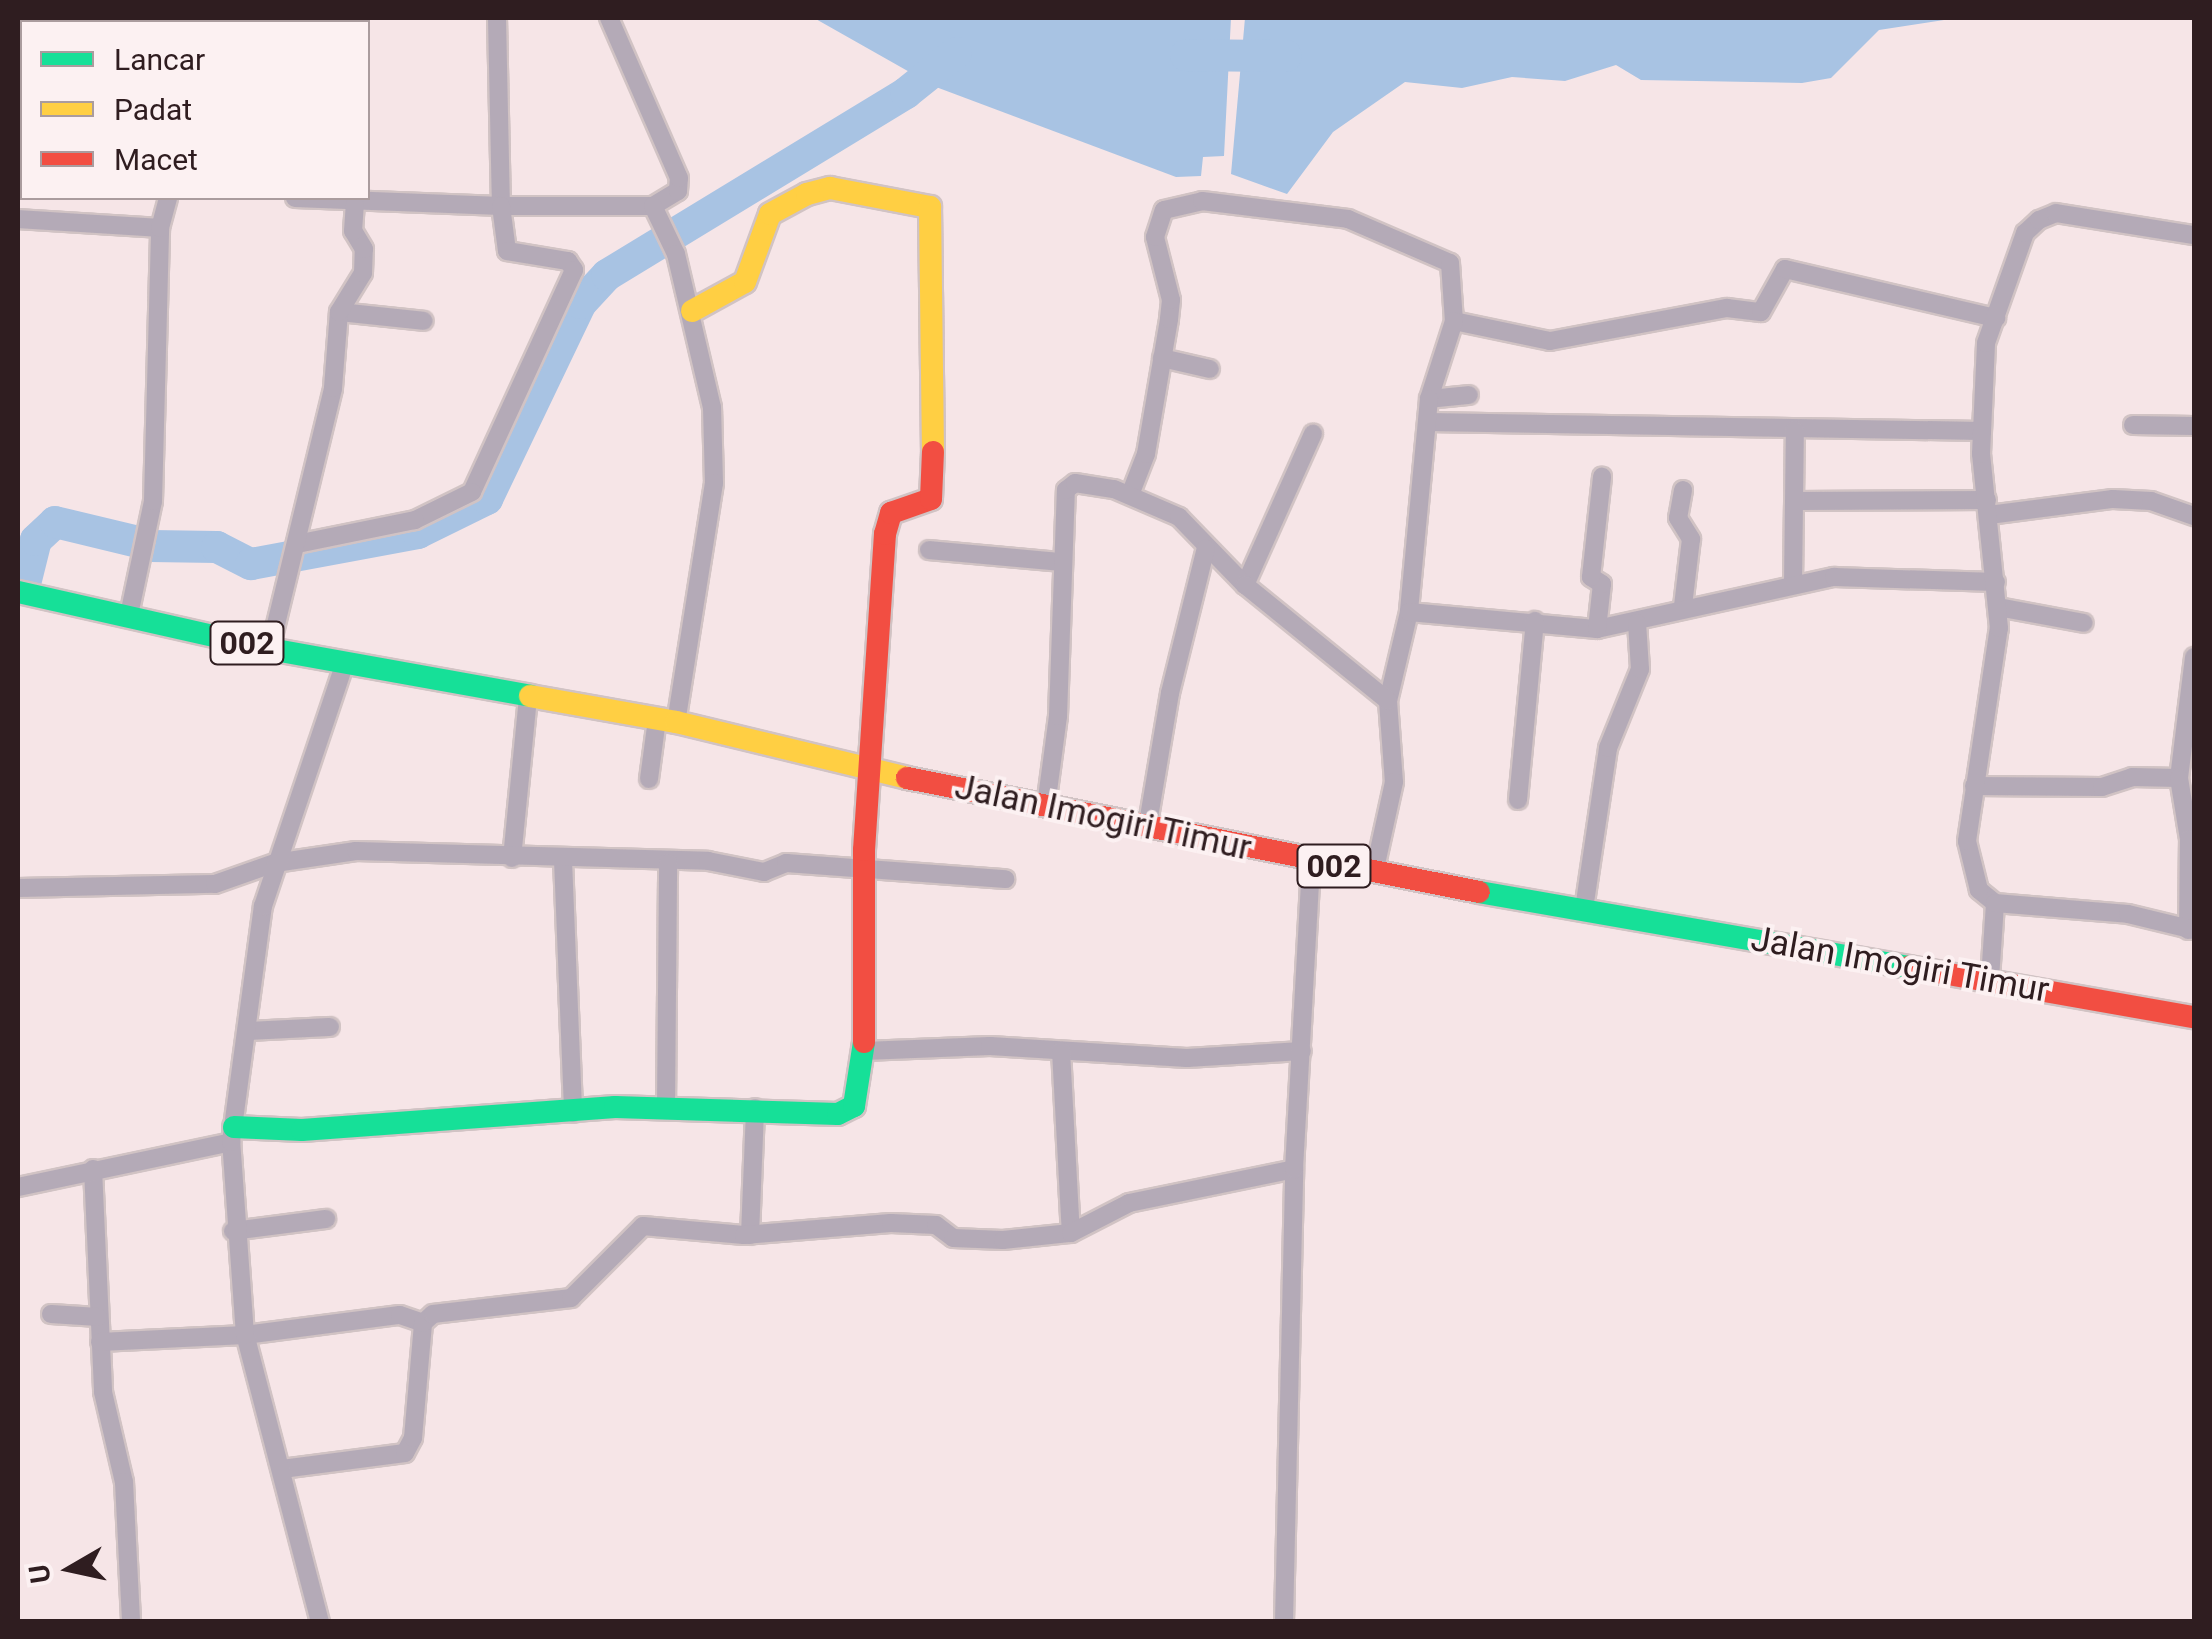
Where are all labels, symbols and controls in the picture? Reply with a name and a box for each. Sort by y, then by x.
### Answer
legend [20,20,370,200]
text: Lancar [114,42,205,77]
text: Padat [114,92,192,127]
text: Macet [114,142,198,177]
road number: 002 [207,616,287,670]
street label: Jalan Imogiri Timur [951,766,1255,870]
road number: 002 [1294,839,1374,893]
street label: Jalan Imogiri Timur [1747,918,2053,1012]
north arrow [20,1519,120,1619]
text: U [22,1562,58,1585]

